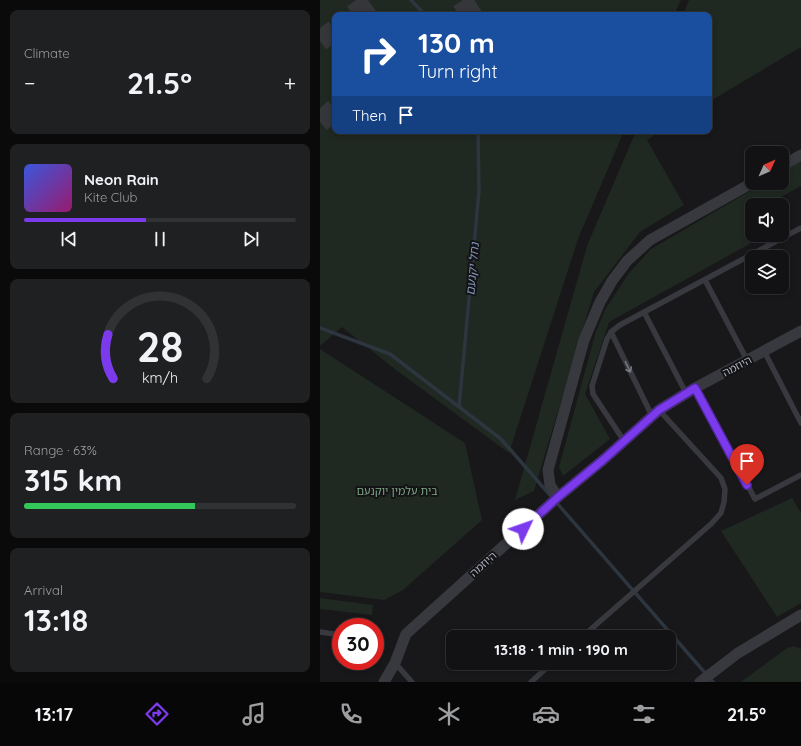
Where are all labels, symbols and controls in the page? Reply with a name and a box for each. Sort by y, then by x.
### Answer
text: 130 m [418,25,495,60]
icon: right [352,28,404,80]
text: Climate [24,45,70,61]
text: Turn right [418,60,498,83]
text: 21.5° [127,64,192,102]
text: − [24,69,35,97]
text: + [284,69,296,97]
icon: arrive [395,104,417,126]
text: Then [352,106,387,125]
north arrow [745,146,789,190]
map controls [745,146,789,294]
text: Neon Rain [84,170,159,189]
text: Kite Club [84,189,137,205]
button: sound [745,198,789,242]
icon: previous [58,228,80,250]
icon: pause [149,228,171,250]
icon: next [240,228,262,250]
water label: נחל יקנעם [462,241,482,296]
button: layers [745,250,789,294]
text: 28 [137,320,183,372]
street label: היוזמה [720,352,754,380]
one-way arrow [625,361,632,373]
text: km/h [142,369,178,387]
text: Range · 63% [24,442,97,458]
pin [730,444,764,485]
icon: arrive [736,450,758,472]
text: 315 km [24,461,122,499]
park label: בית עלמין יוקנעם [357,484,437,498]
position arrow [502,508,544,550]
street label: היוזמה [467,548,499,580]
text: Arrival [24,582,63,598]
text: 13:18 [24,601,88,639]
speed limit sign: 30 [332,618,384,670]
text: 13:18 · 1 min · 190 m [494,640,628,659]
icon: directions [143,700,171,728]
icon: music [240,700,268,728]
icon: phone [337,700,365,728]
icon: climate [435,700,463,728]
icon: car [532,700,560,728]
icon: filters [630,700,658,728]
text: 13:17 [35,703,73,726]
text: 21.5° [727,703,766,726]

